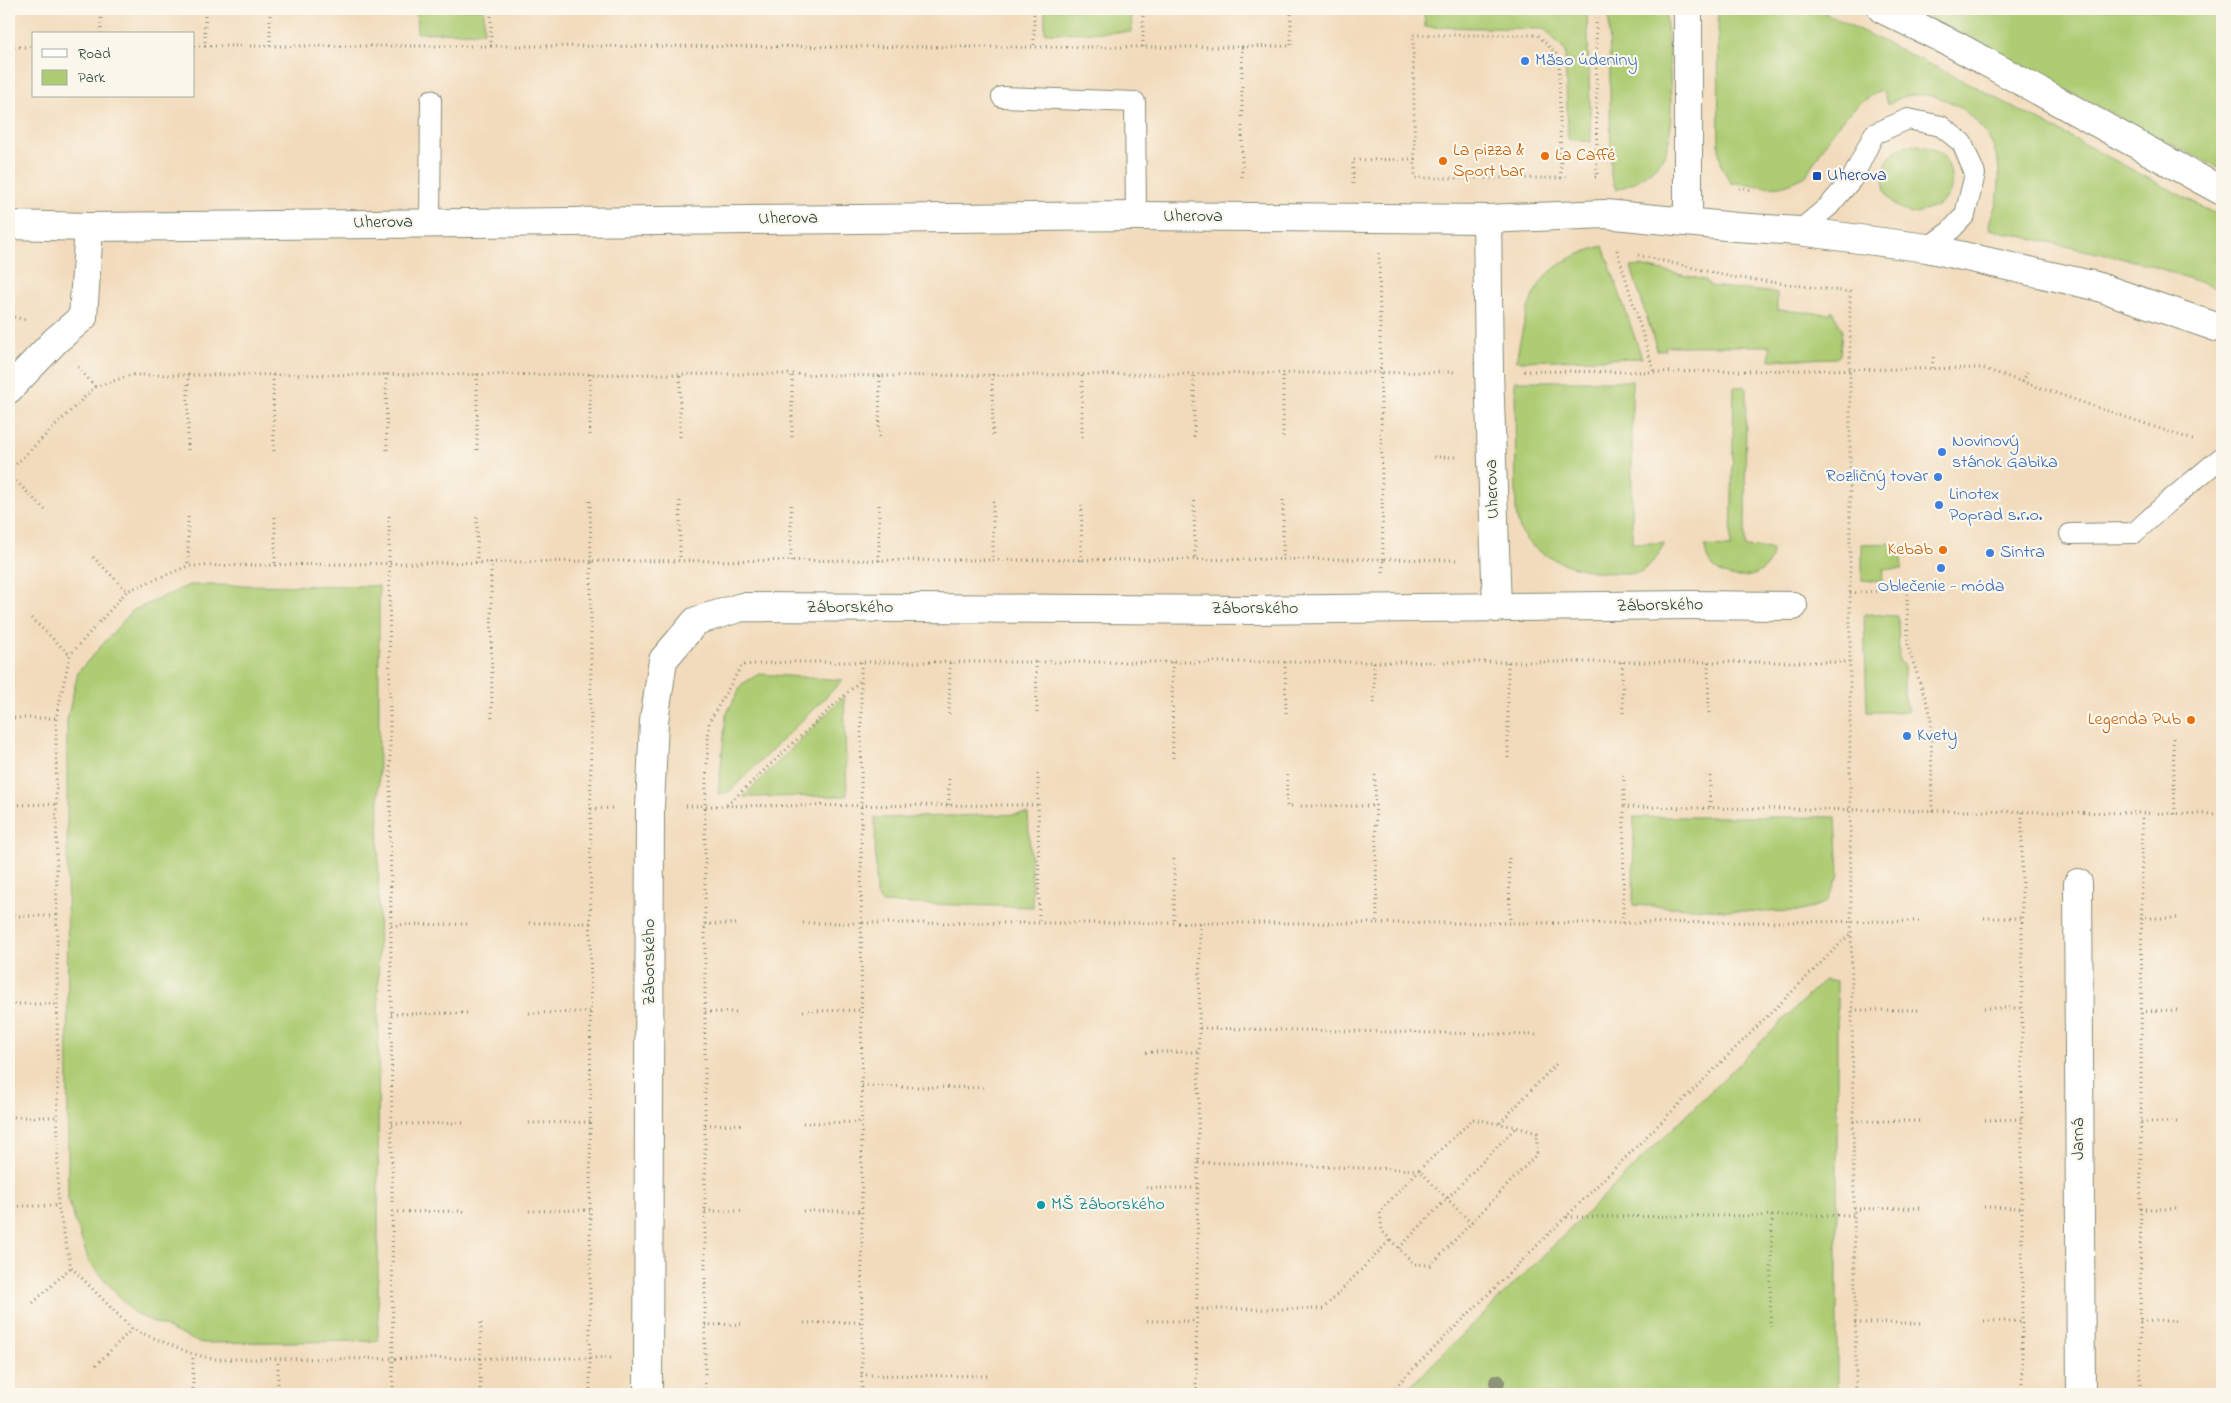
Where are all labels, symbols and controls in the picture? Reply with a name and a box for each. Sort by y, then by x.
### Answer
legend [32,32,195,98]
text: Road [78,43,111,65]
place label: Mäso údeniny [1535,48,1637,74]
marker: Mäso údeniny [1519,55,1531,67]
text: Park [78,67,106,89]
place label: La pizza & Sport bar [1453,138,1525,185]
place label: La Caffé [1555,143,1616,169]
marker: La Caffé [1539,150,1551,162]
marker: La pizza & Sport bar [1437,155,1449,167]
place label: Uherova [1827,163,1887,189]
marker: Uherova [1811,170,1823,182]
street label: Uherova [1163,204,1223,230]
street label: Uherova [758,205,818,233]
street label: Uherova [353,209,413,237]
place label: Novinový stánok Gabika [1952,429,2058,476]
marker: Novinový stánok Gabika [1936,446,1948,458]
street label: Uherova [1479,459,1507,519]
place label: Rozličný tovar [1826,464,1928,490]
marker: Rozličný tovar [1932,471,1944,483]
place label: Linotex Poprad s.r.o. [1949,482,2043,529]
marker: Linotex Poprad s.r.o. [1933,499,1945,511]
place label: Kebab [1887,537,1933,563]
place label: Sintra [2000,540,2045,566]
marker: Kebab [1937,544,1949,556]
marker: Sintra [1984,547,1996,559]
marker: Oblečenie - móda [1935,562,1947,574]
place label: Oblečenie - móda [1877,574,2005,600]
street label: Záborského [1616,592,1704,620]
street label: Záborského [807,595,893,621]
street label: Záborského [1212,596,1298,622]
place label: Legenda Pub [2088,707,2181,734]
marker: Legenda Pub [2185,714,2197,726]
place label: Kvety [1917,723,1957,749]
marker: Kvety [1901,730,1913,742]
street label: Záborského [637,919,663,1005]
street label: Jarná [2066,1118,2092,1160]
place label: MŠ Záborského [1051,1192,1165,1218]
marker: MŠ Záborského [1035,1199,1047,1211]

